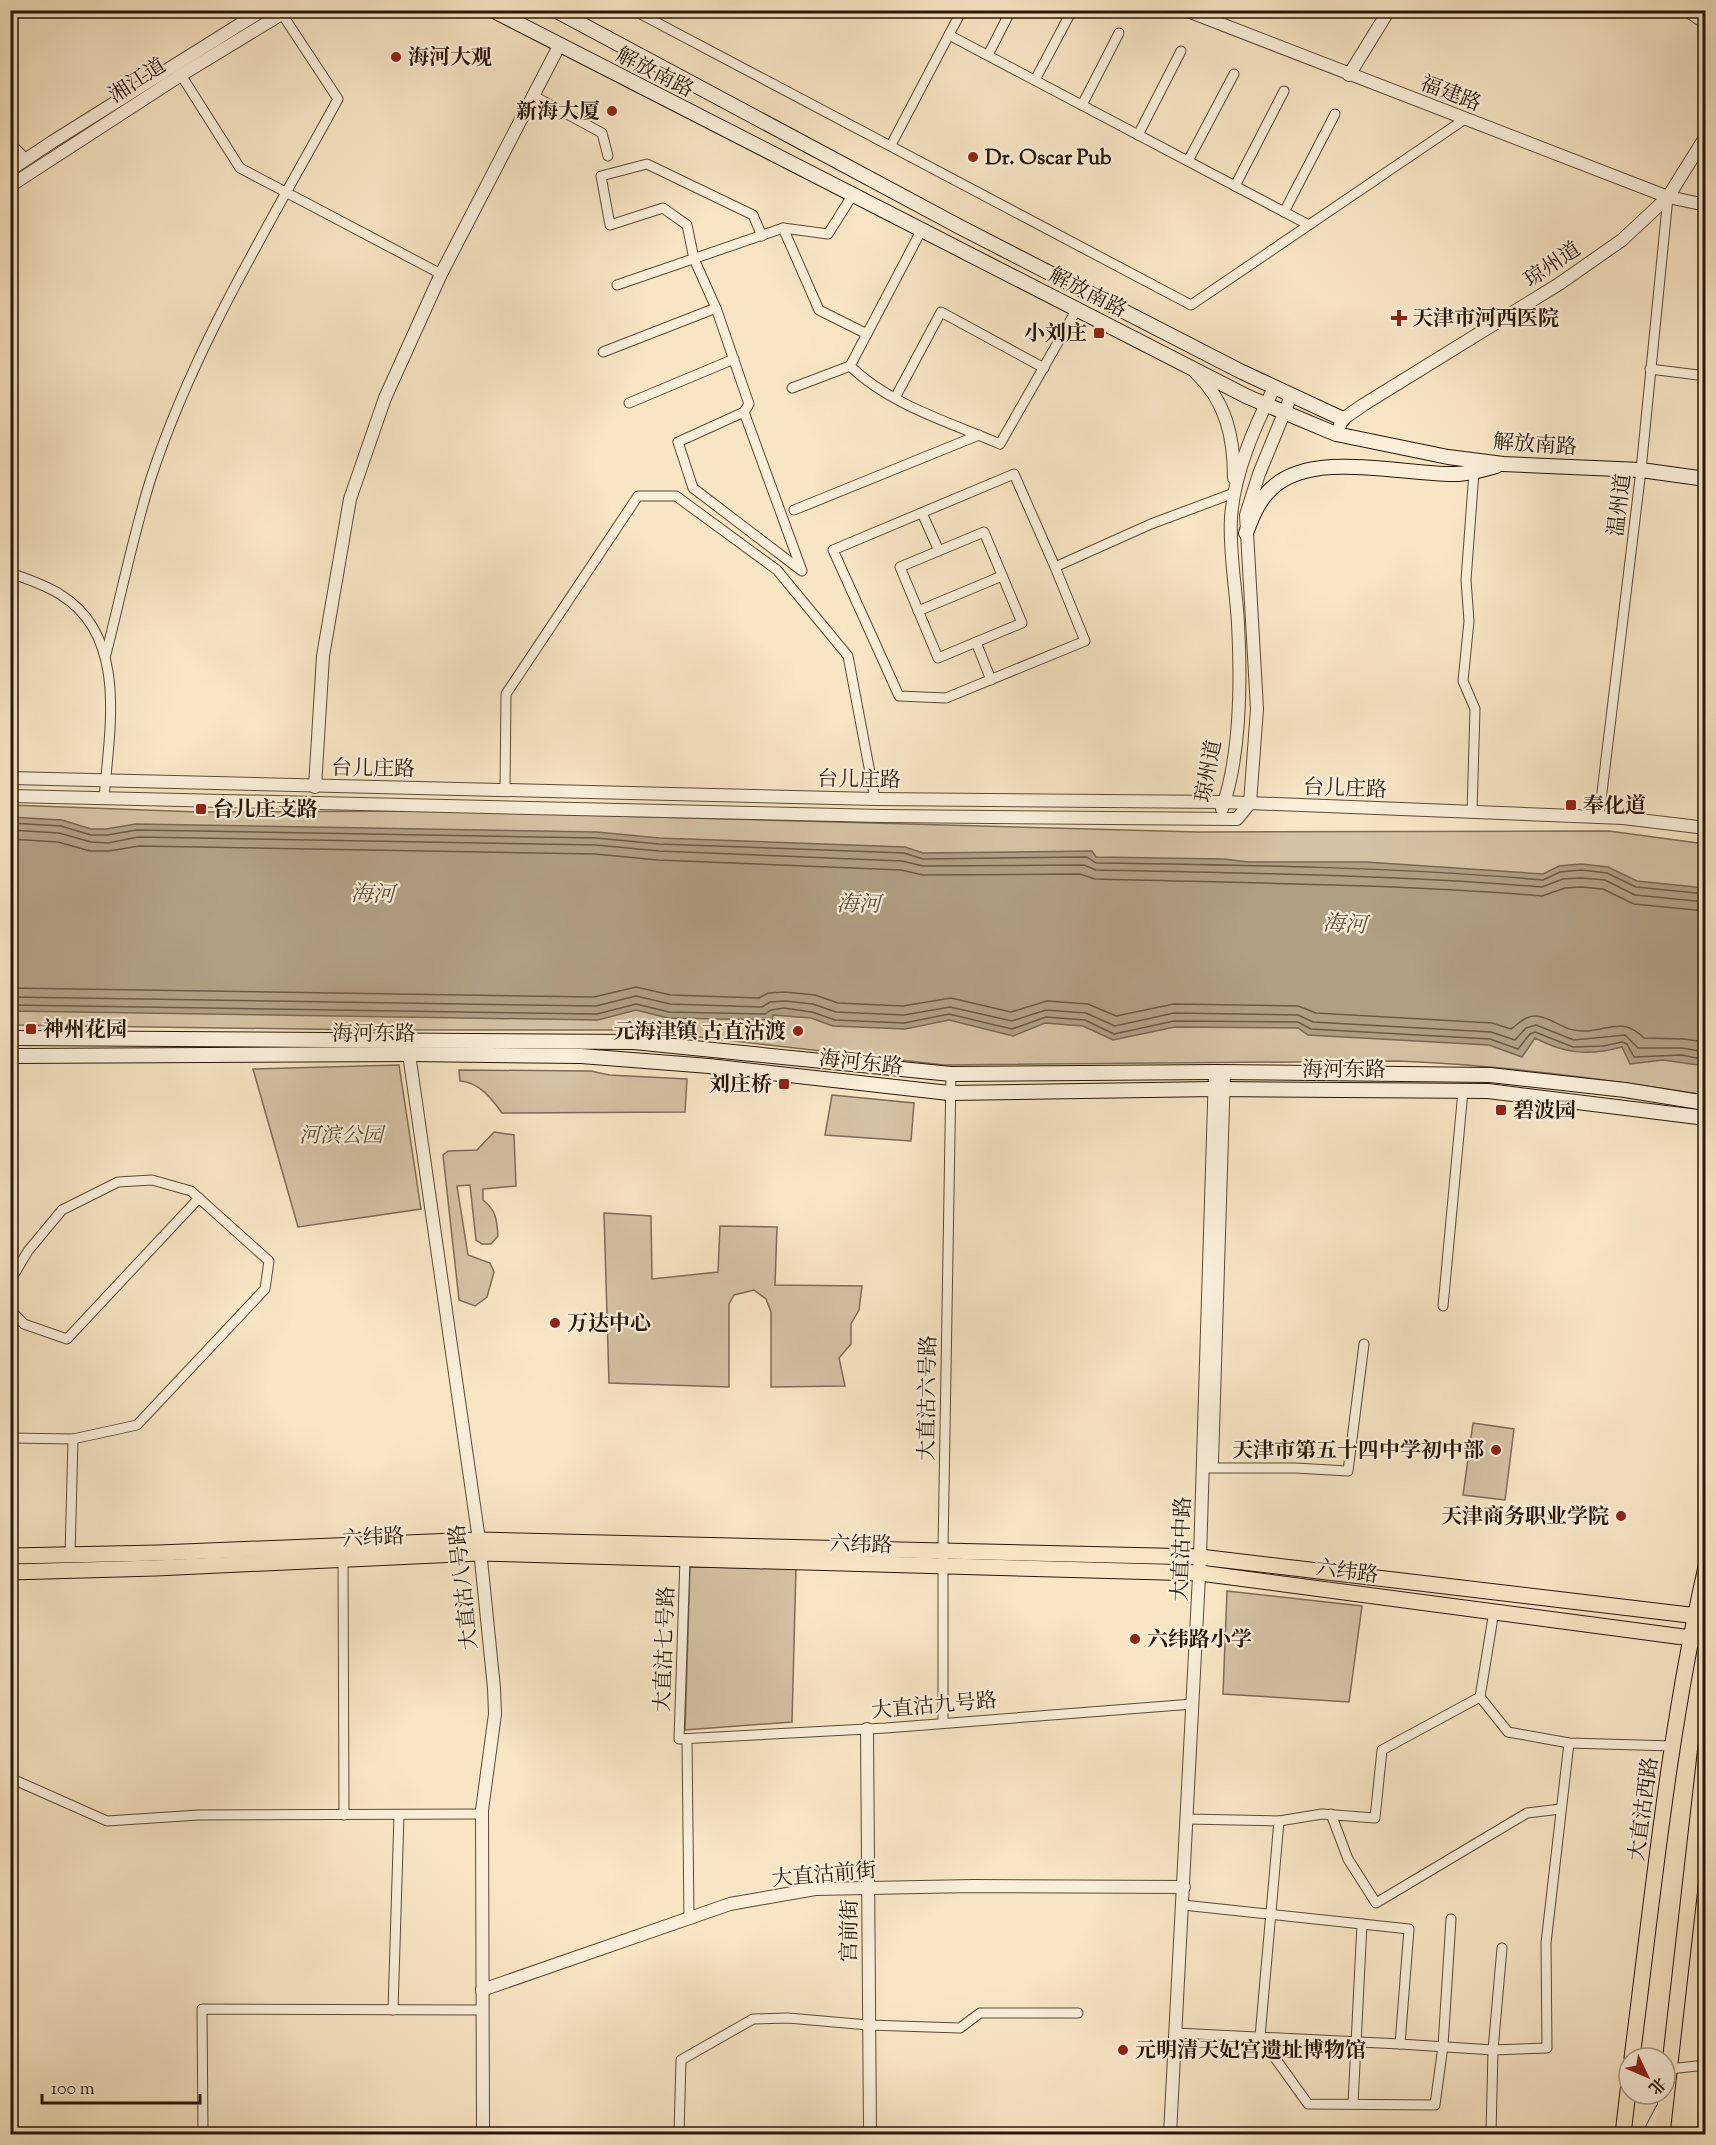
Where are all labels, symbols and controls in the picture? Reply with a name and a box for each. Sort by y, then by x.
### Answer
street label: 解放南路 [610,41,698,106]
place label: 海河大观 [408,44,492,74]
marker: 海河大观 [389,50,403,64]
street label: 湘江道 [104,52,173,111]
street label: 福建路 [1415,70,1485,120]
place label: 新海大厦 [516,98,600,128]
marker: 新海大厦 [605,104,619,118]
place label: Dr. Oscar Pub [985,144,1112,174]
marker: Dr. Oscar Pub [966,150,980,164]
street label: 琼州道 [1519,236,1588,296]
street label: 解放南路 [1043,261,1131,326]
place label: 天津市河西医院 [1412,305,1559,335]
marker: 天津市河西医院 [1390,309,1408,327]
place label: 小刘庄 [1024,320,1087,350]
marker: 小刘庄 [1092,326,1106,340]
street label: 解放南路 [1492,428,1578,464]
street label: 温州道 [1602,472,1640,538]
street label: 琼州道 [1189,738,1231,805]
street label: 台儿庄路 [331,754,415,786]
street label: 台儿庄路 [817,765,901,797]
street label: 台儿庄路 [1302,774,1387,806]
place label: 奉化道 [1583,792,1646,822]
place label: 台儿庄支路 [213,796,318,826]
marker: 奉化道 [1564,798,1578,812]
marker: 台儿庄支路 [194,802,208,816]
water label: 海河 [351,880,399,912]
water label: 海河 [837,890,885,922]
water label: 海河 [1322,909,1372,943]
place label: 神州花园 [43,1016,127,1046]
place label: 元海津镇 古直沽渡 [614,1018,786,1048]
street label: 海河东路 [332,1020,416,1050]
marker: 神州花园 [24,1022,38,1036]
marker: 元海津镇 古直沽渡 [791,1024,805,1038]
street label: 海河东路 [817,1045,904,1083]
street label: 海河东路 [1302,1056,1386,1086]
place label: 刘庄桥 [709,1071,772,1101]
marker: 刘庄桥 [777,1077,791,1091]
place label: 碧波园 [1513,1097,1576,1127]
marker: 碧波园 [1494,1103,1508,1117]
park label: 河滨公园 [299,1122,386,1152]
place label: 万达中心 [567,1310,651,1340]
marker: 万达中心 [548,1316,562,1330]
street label: 大直沽六号路 [913,1335,945,1461]
place label: 天津市第五十四中学初中部 [1232,1437,1484,1467]
marker: 天津市第五十四中学初中部 [1489,1443,1503,1457]
street label: 大直沽中路 [1166,1496,1200,1602]
place label: 天津商务职业学院 [1441,1503,1609,1533]
marker: 天津商务职业学院 [1614,1509,1628,1523]
street label: 六纬路 [341,1522,405,1556]
street label: 大直沽八号路 [443,1523,486,1651]
street label: 六纬路 [829,1530,893,1562]
street label: 六纬路 [1314,1554,1380,1592]
street label: 大直沽七号路 [649,1586,683,1713]
place label: 六纬路小学 [1147,1626,1252,1656]
marker: 六纬路小学 [1128,1632,1142,1646]
street label: 大直沽九号路 [870,1687,998,1727]
street label: 大直沽西路 [1623,1755,1667,1863]
street label: 大直沽前街 [771,1856,878,1896]
street label: 宫前街 [835,1899,867,1963]
place label: 元明清天妃宫遗址博物馆 [1135,2037,1366,2067]
marker: 元明清天妃宫遗址博物馆 [1116,2043,1130,2057]
north arrow [1617,2046,1677,2106]
scale bar [42,2067,200,2105]
text: 北 [1642,2071,1670,2098]
text: 100 m [51,2077,95,2103]

